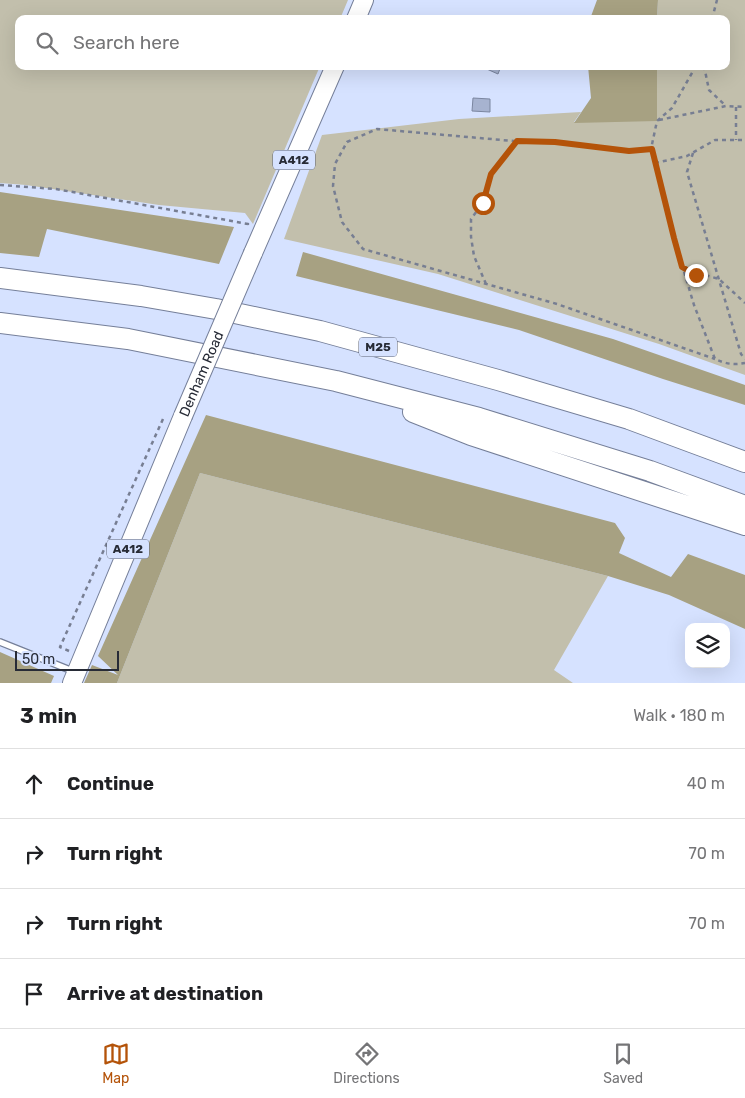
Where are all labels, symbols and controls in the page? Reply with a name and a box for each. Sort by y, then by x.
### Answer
search box [15,15,730,70]
icon: search [33,29,61,57]
text: Search here [73,31,180,54]
road number: A412 [273,150,315,170]
route start [472,192,495,215]
route end [685,264,708,287]
street label: Denham Road [176,329,227,419]
road number: M25 [359,338,397,357]
road number: A412 [107,540,149,558]
map controls [685,623,730,668]
button: layers [685,623,730,668]
scale bar [15,648,119,671]
text: 50 m [22,651,55,668]
text: 3 min [20,703,77,728]
text: Walk · 180 m [633,706,725,725]
icon: ahead [20,770,48,798]
text: Continue [67,772,154,795]
text: 40 m [687,774,725,793]
icon: right [20,840,48,868]
text: Turn right [67,842,162,865]
text: 70 m [688,844,725,863]
icon: right [20,910,48,938]
text: Turn right [67,912,162,935]
text: 70 m [688,914,725,933]
icon: arrive [20,980,48,1008]
text: Arrive at destination [67,982,263,1005]
tab: Map [102,1040,130,1087]
tab: Directions [333,1040,400,1087]
tab: Saved [603,1040,643,1087]

